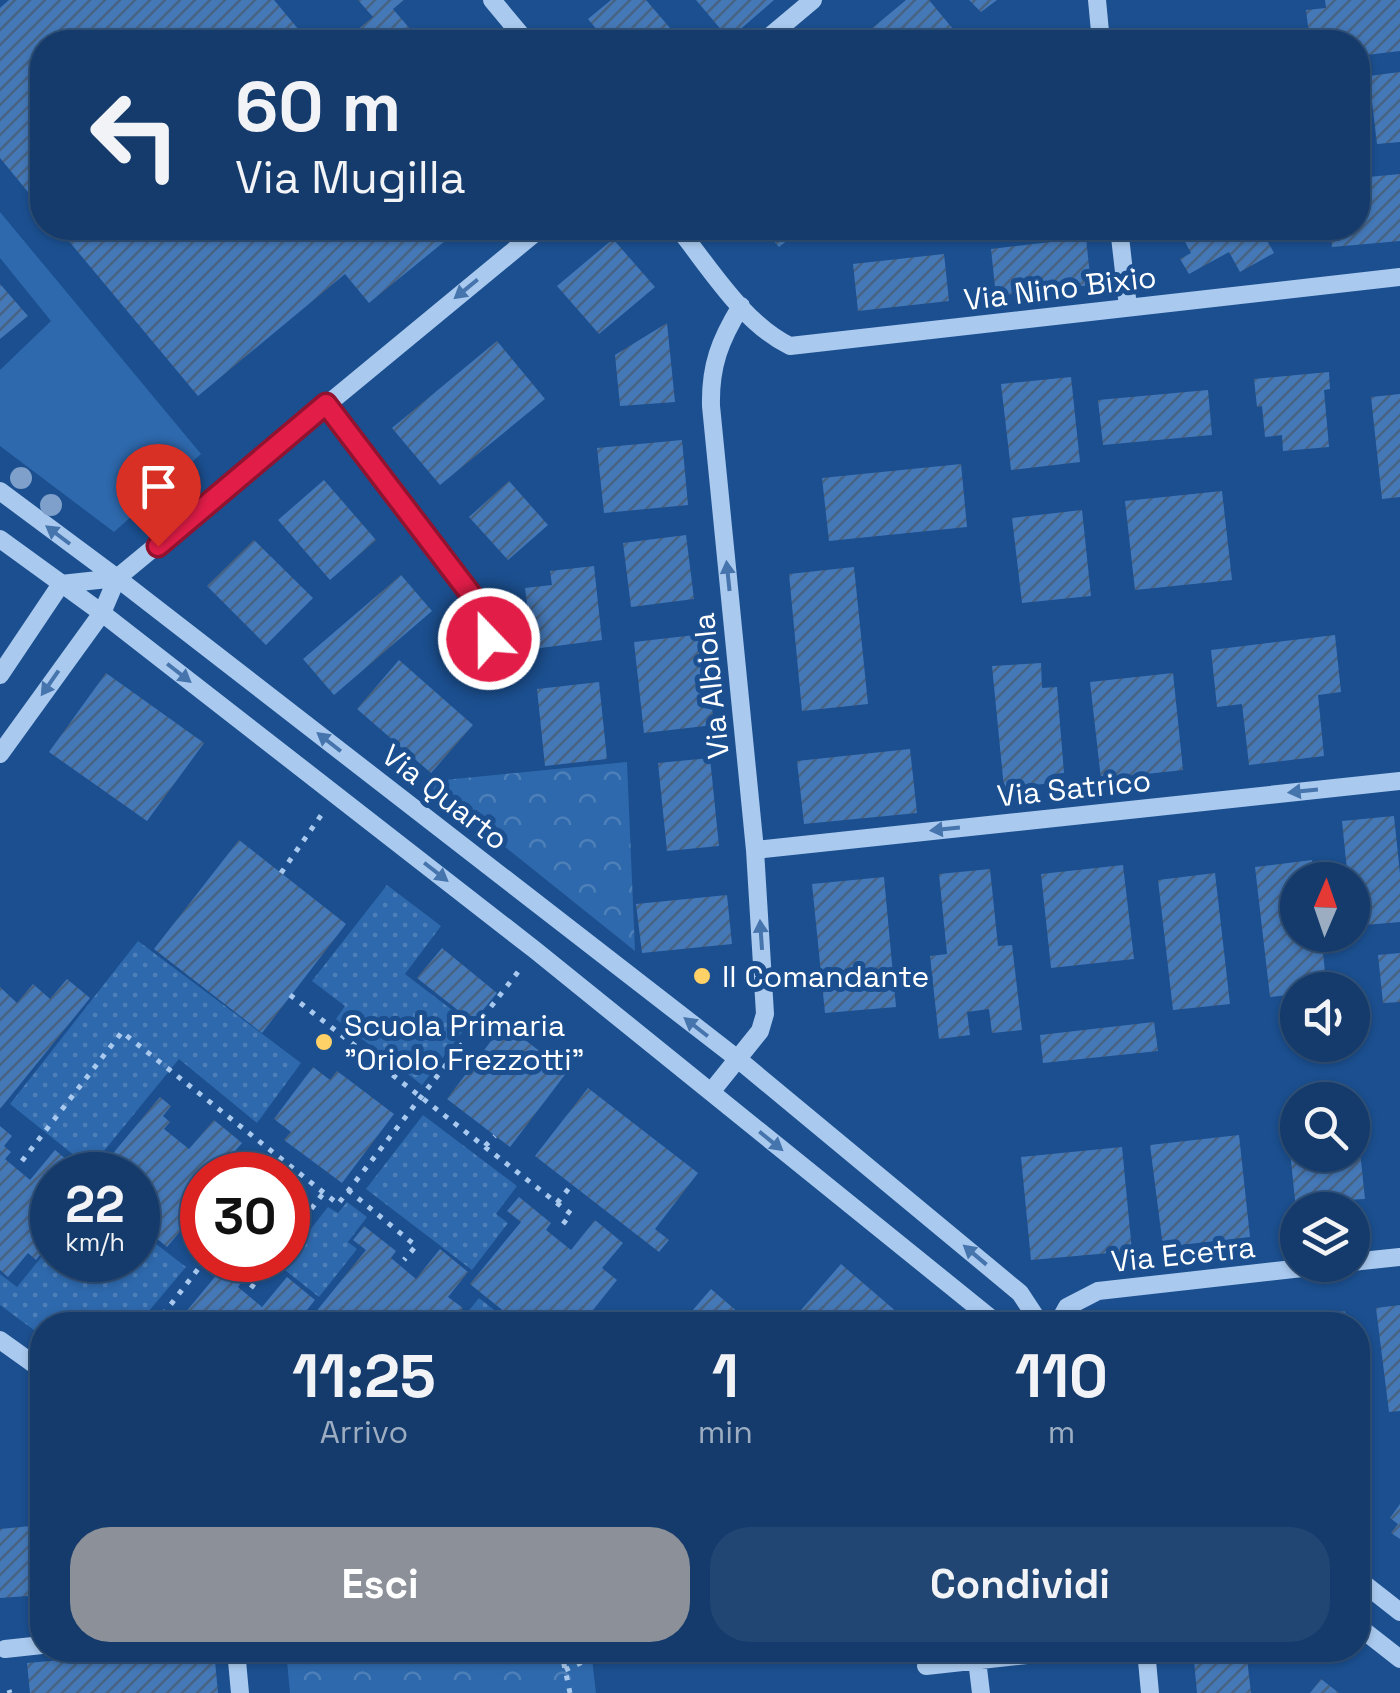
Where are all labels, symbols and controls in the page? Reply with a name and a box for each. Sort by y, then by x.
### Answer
text: 60 m [235,62,401,151]
icon: left [70,70,200,200]
text: Via Mugilla [235,149,466,206]
street label: Via Nino Bixio [962,257,1158,319]
one-way arrow [454,278,479,299]
pin [116,444,201,547]
icon: arrive [131,459,186,514]
one-way arrow [45,525,72,545]
one-way arrow [720,560,736,592]
position arrow [437,587,541,691]
street label: Via Albiola [684,611,738,761]
one-way arrow [166,662,192,683]
one-way arrow [41,670,60,697]
one-way arrow [316,732,341,753]
street label: Via Quarto [374,736,516,858]
street label: Via Satrico [995,761,1153,815]
one-way arrow [1287,783,1318,799]
one-way arrow [929,822,961,838]
one-way arrow [423,861,448,882]
north arrow [1280,862,1370,952]
map controls [1280,862,1370,1282]
one-way arrow [753,918,769,950]
place label: Il Comandante [722,957,929,996]
marker: Il Comandante [691,965,713,987]
button: sound [1280,972,1370,1062]
place label: Scuola Primaria "Oriolo Frezzotti" [344,1006,584,1079]
one-way arrow [683,1017,709,1037]
marker: Scuola Primaria "Oriolo Frezzotti" [313,1031,335,1053]
button: search [1280,1082,1370,1172]
one-way arrow [759,1130,784,1151]
speed limit sign: 30 [180,1152,310,1282]
text: 22 [65,1173,125,1237]
button: layers [1280,1192,1370,1282]
text: km/h [65,1226,125,1258]
street label: Via Ecetra [1109,1227,1257,1281]
one-way arrow [962,1245,987,1266]
text: 11:25 [292,1338,436,1415]
text: 1 [712,1338,739,1415]
text: 110 [1015,1338,1108,1415]
text: Arrivo [320,1412,408,1452]
text: min [698,1412,753,1452]
text: m [1048,1412,1075,1452]
button: Esci [70,1527,690,1642]
button: Condividi [710,1527,1330,1642]

